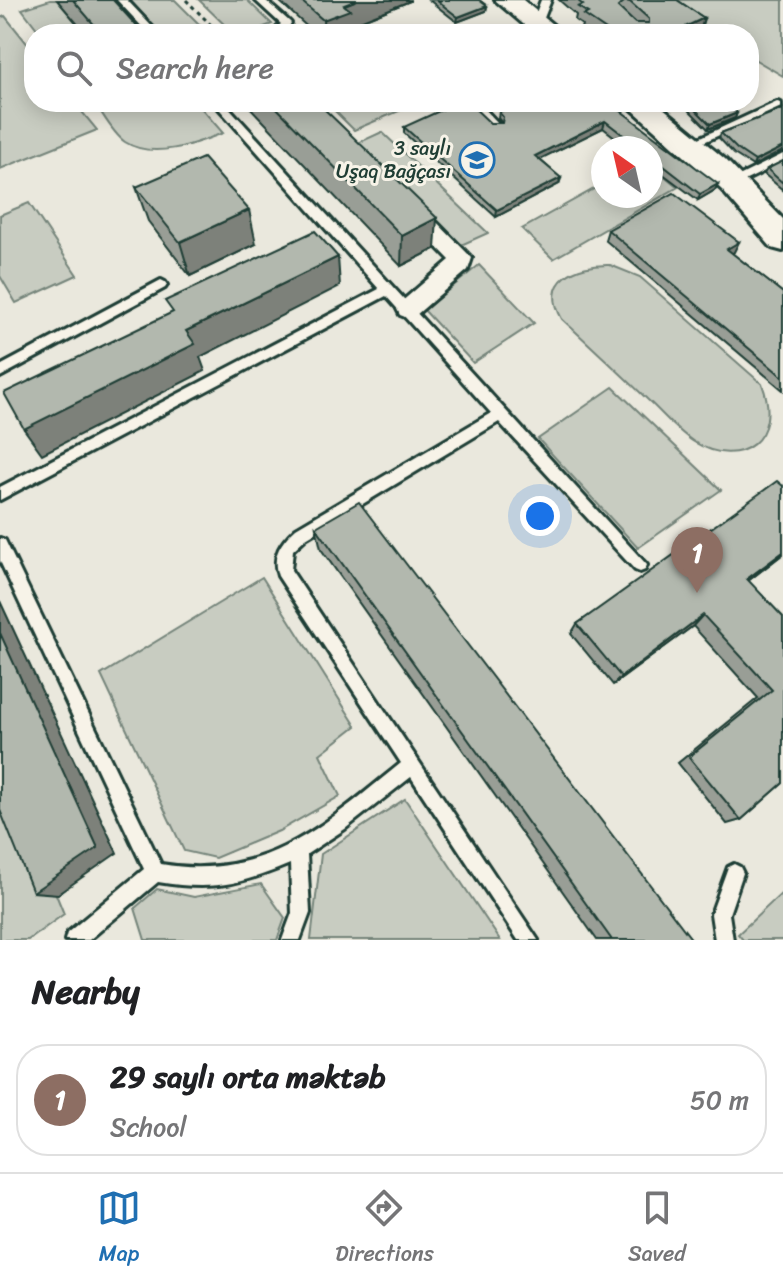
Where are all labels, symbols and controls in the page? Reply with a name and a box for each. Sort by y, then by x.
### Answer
search box [24,24,759,112]
text: Search here [116,41,274,95]
icon: search [52,46,96,90]
place label: 3 saylı Uşaq Bağçası [336,131,451,189]
north arrow [591,136,663,208]
school or university icon: 3 saylı Uşaq Bağçası [458,141,496,179]
your location [520,496,560,536]
pin: 1 [671,527,723,593]
text: Nearby [32,962,140,1022]
text: 29 saylı orta məktəb [110,1050,386,1104]
text: 1 [54,1077,66,1123]
text: 50 m [690,1077,749,1123]
text: School [110,1104,187,1150]
tab: Map [97,1186,141,1273]
tab: Directions [335,1186,434,1273]
tab: Saved [628,1186,686,1273]

